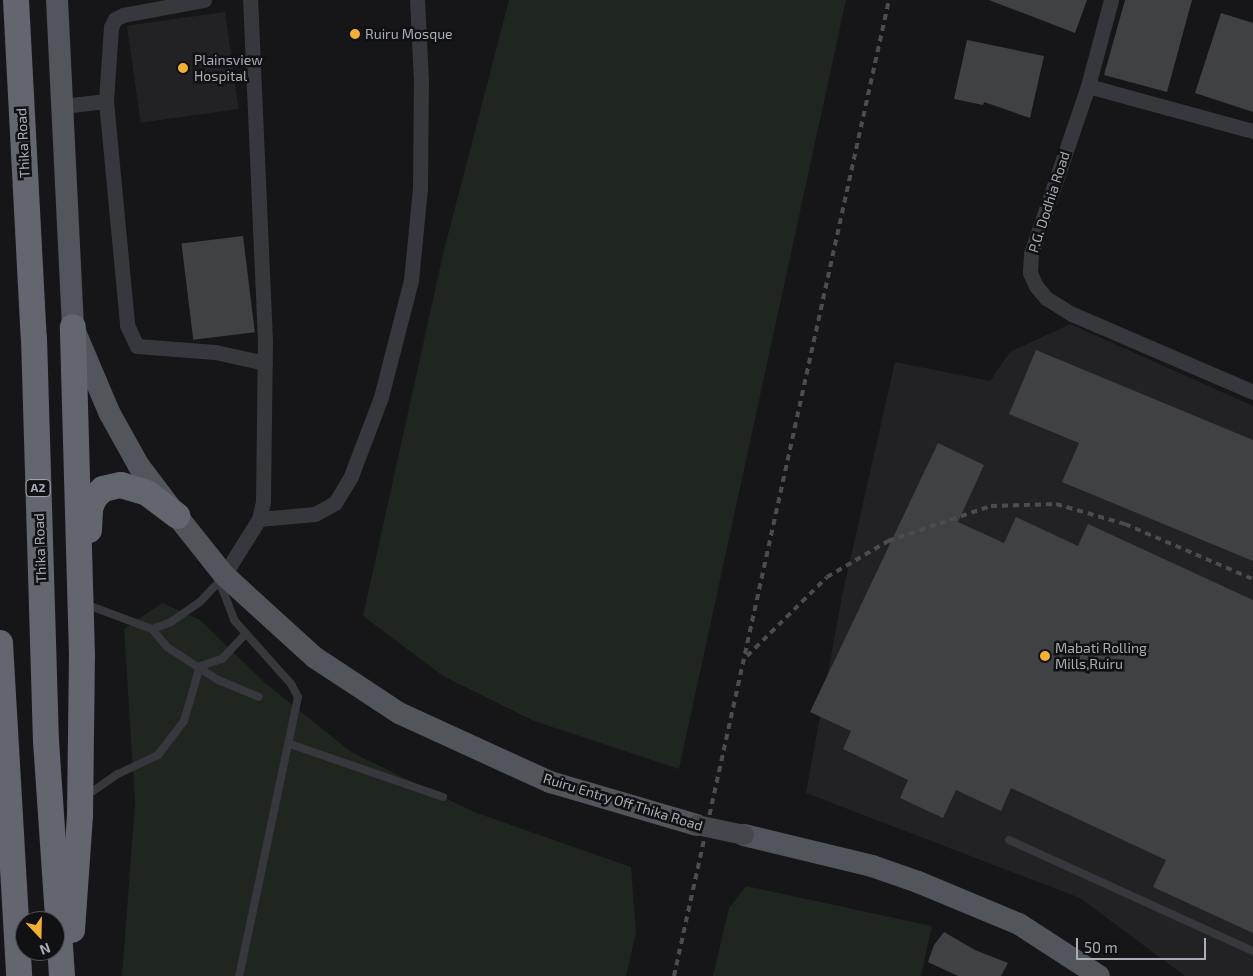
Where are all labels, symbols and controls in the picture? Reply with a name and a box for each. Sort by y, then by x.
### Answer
place label: Ruiru Mosque [365,26,453,42]
marker: Ruiru Mosque [349,28,361,40]
place label: Plainsview Hospital [194,52,263,84]
marker: Plainsview Hospital [176,61,190,75]
street label: Thika Road [13,108,33,178]
street label: P.G. Dodhia Road [1025,149,1073,255]
road number: A2 [26,478,50,498]
street label: Thika Road [30,513,50,583]
place label: Mabati Rolling Mills,Ruiru [1055,640,1147,672]
marker: Mabati Rolling Mills,Ruiru [1039,650,1051,662]
street label: Ruiru Entry Off Thika Road [541,770,705,834]
north arrow [15,911,65,961]
scale bar [1078,928,1208,960]
text: 50 m [1084,938,1118,956]
text: N [37,940,53,959]

